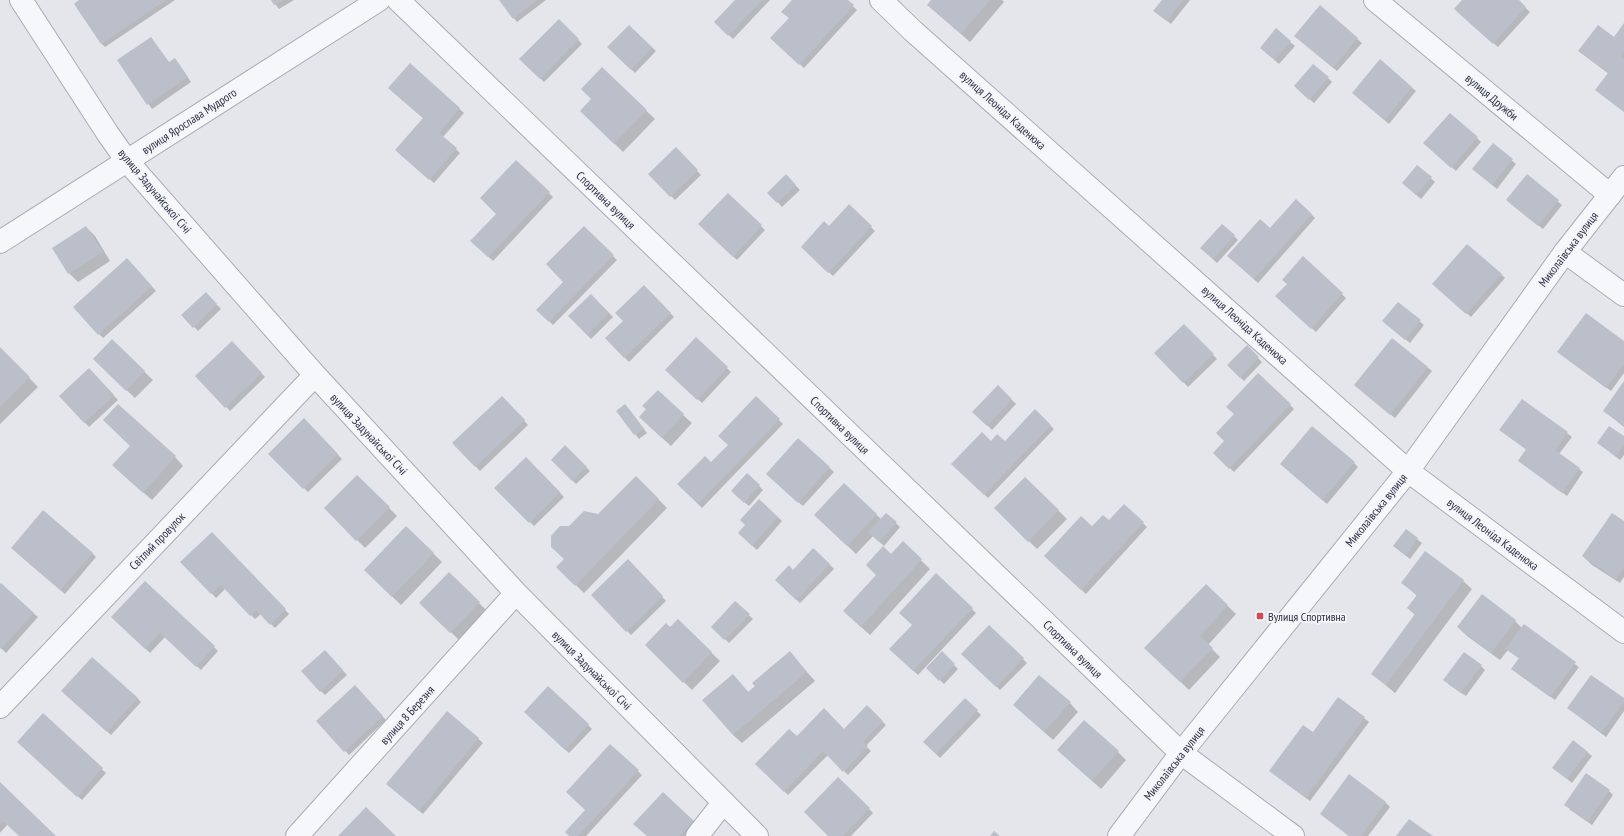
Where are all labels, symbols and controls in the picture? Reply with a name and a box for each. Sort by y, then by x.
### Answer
street label: вулиця Леоніда Каденюка [957,67,1049,153]
street label: вулиця Дружби [1462,70,1522,124]
street label: вулиця Ярослава Мудрого [139,85,239,157]
street label: вулиця Задунайської Січі [115,146,195,236]
street label: Спортивна вулиця [573,168,639,232]
street label: Миколаївська вулиця [1535,208,1601,289]
street label: вулиця Леоніда Каденюка [1199,282,1291,368]
street label: вулиця Задунайської Січі [327,390,411,478]
street label: Спортивна вулиця [807,393,873,457]
street label: Миколаївська вулиця [1342,470,1410,550]
street label: вулиця Леоніда Каденюка [1444,495,1542,573]
street label: Світлий провулок [126,509,188,573]
place label: Вулиця Спортивна [1268,609,1346,624]
marker: Вулиця Спортивна [1255,611,1265,621]
street label: Спортивна вулиця [1040,617,1106,681]
street label: вулиця Задунайської Січі [549,627,635,713]
street label: вулиця 8 Березня [377,682,438,748]
street label: Миколаївська вулиця [1140,723,1208,803]

